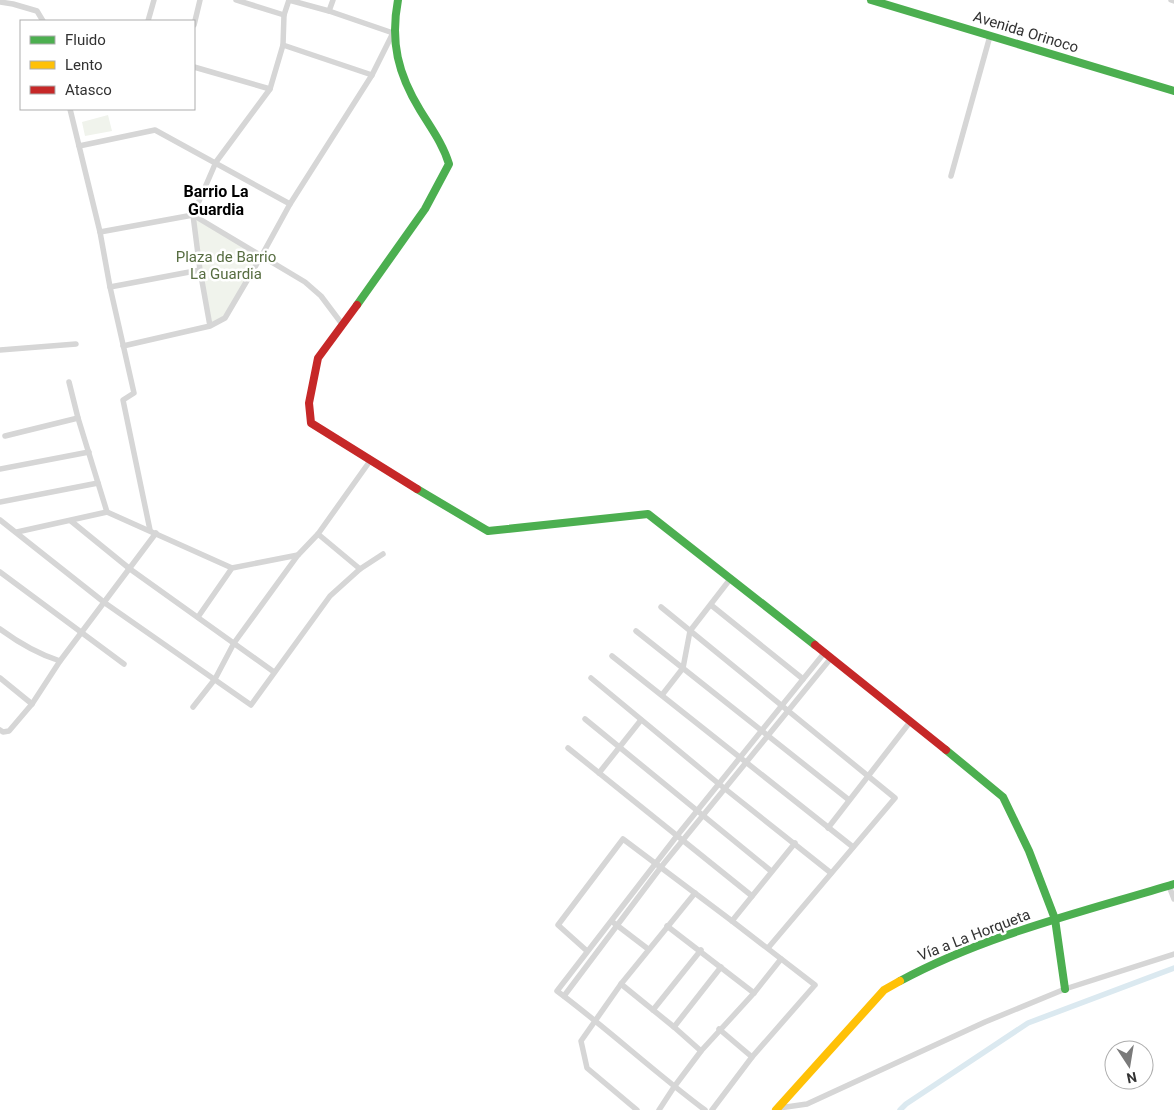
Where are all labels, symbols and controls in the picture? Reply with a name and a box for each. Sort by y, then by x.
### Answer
street label: Avenida Orinoco [971,7,1081,57]
legend [20,20,195,110]
text: Fluido [65,31,106,49]
text: Lento [65,56,103,74]
text: Atasco [65,81,112,99]
district label: Barrio La Guardia [184,182,249,219]
park label: Plaza de Barrio La Guardia [176,248,276,283]
street label: Vía a La Horqueta [915,905,1033,965]
north arrow [1104,1040,1154,1090]
text: N [1125,1069,1138,1087]

